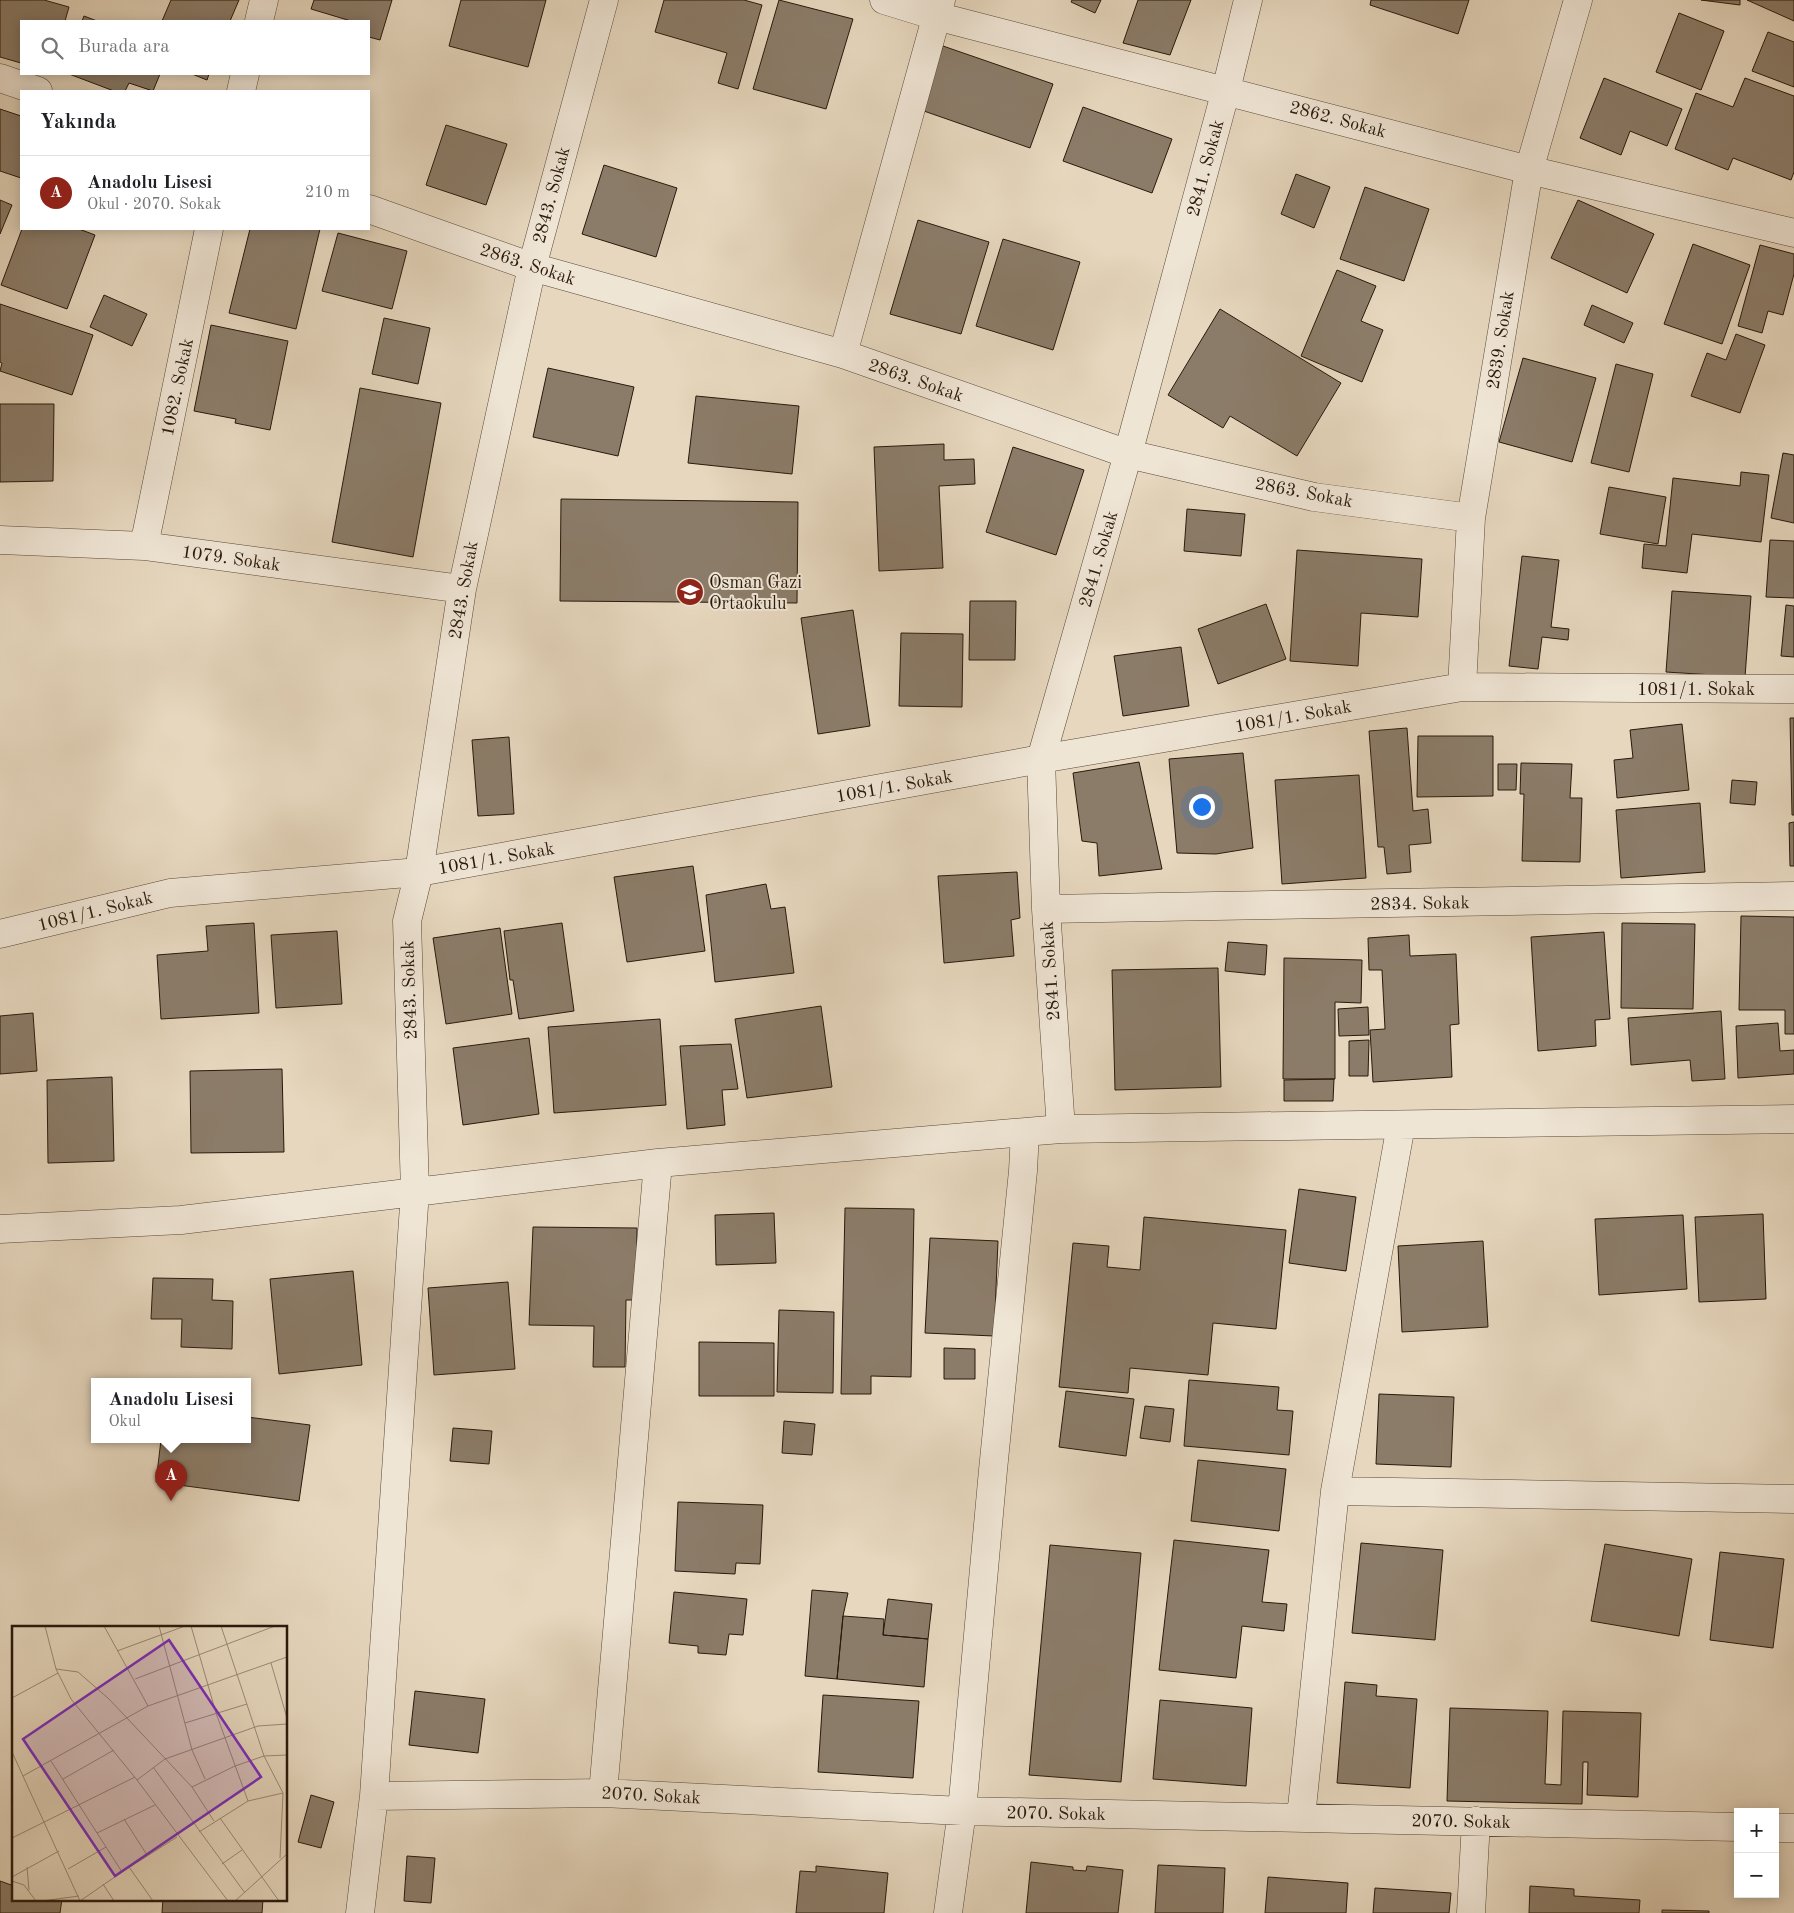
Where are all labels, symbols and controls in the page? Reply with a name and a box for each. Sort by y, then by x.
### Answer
search box [20,20,370,75]
icon: search [38,34,66,62]
text: Burada ara [78,38,170,57]
street label: 2862. Sokak [1287,98,1388,142]
text: Yakında [40,112,116,133]
street label: 2841. Sokak [1184,118,1228,219]
street label: 2843. Sokak [530,145,574,246]
text: Anadolu Lisesi [87,174,212,193]
text: A [50,185,62,201]
text: 210 m [305,185,350,201]
text: Okul · 2070. Sokak [87,197,221,213]
street label: 2863. Sokak [478,241,578,289]
street label: 2839. Sokak [1484,290,1518,391]
street label: 1082. Sokak [159,337,197,438]
street label: 2863. Sokak [866,356,966,406]
street label: 2863. Sokak [1253,475,1354,511]
street label: 2841. Sokak [1077,509,1121,610]
street label: 2843. Sokak [446,540,481,641]
street label: 1079. Sokak [180,543,281,575]
place label: Osman Gazi Ortaokulu [709,574,802,613]
school or university icon: Osman Gazi Ortaokulu [675,577,705,607]
street label: 1081/1. Sokak [1637,681,1755,699]
street label: 1081/1. Sokak [1233,698,1353,736]
street label: 1081/1. Sokak [834,768,954,806]
your location [1189,794,1215,820]
street label: 1081/1. Sokak [436,840,556,878]
street label: 1081/1. Sokak [36,889,155,935]
street label: 2834. Sokak [1370,894,1470,914]
street label: 2841. Sokak [1039,921,1063,1021]
street label: 2843. Sokak [399,940,421,1040]
popup [91,1378,251,1443]
text: Anadolu Lisesi [108,1391,234,1410]
text: Okul [108,1414,141,1430]
pin: A [155,1460,187,1501]
inset map [12,1626,288,1900]
street label: 2070. Sokak [601,1784,701,1808]
street label: 2070. Sokak [1006,1804,1106,1824]
map controls [1734,1808,1779,1898]
button: + [1734,1808,1779,1853]
street label: 2070. Sokak [1411,1812,1511,1832]
button: − [1734,1853,1779,1898]

